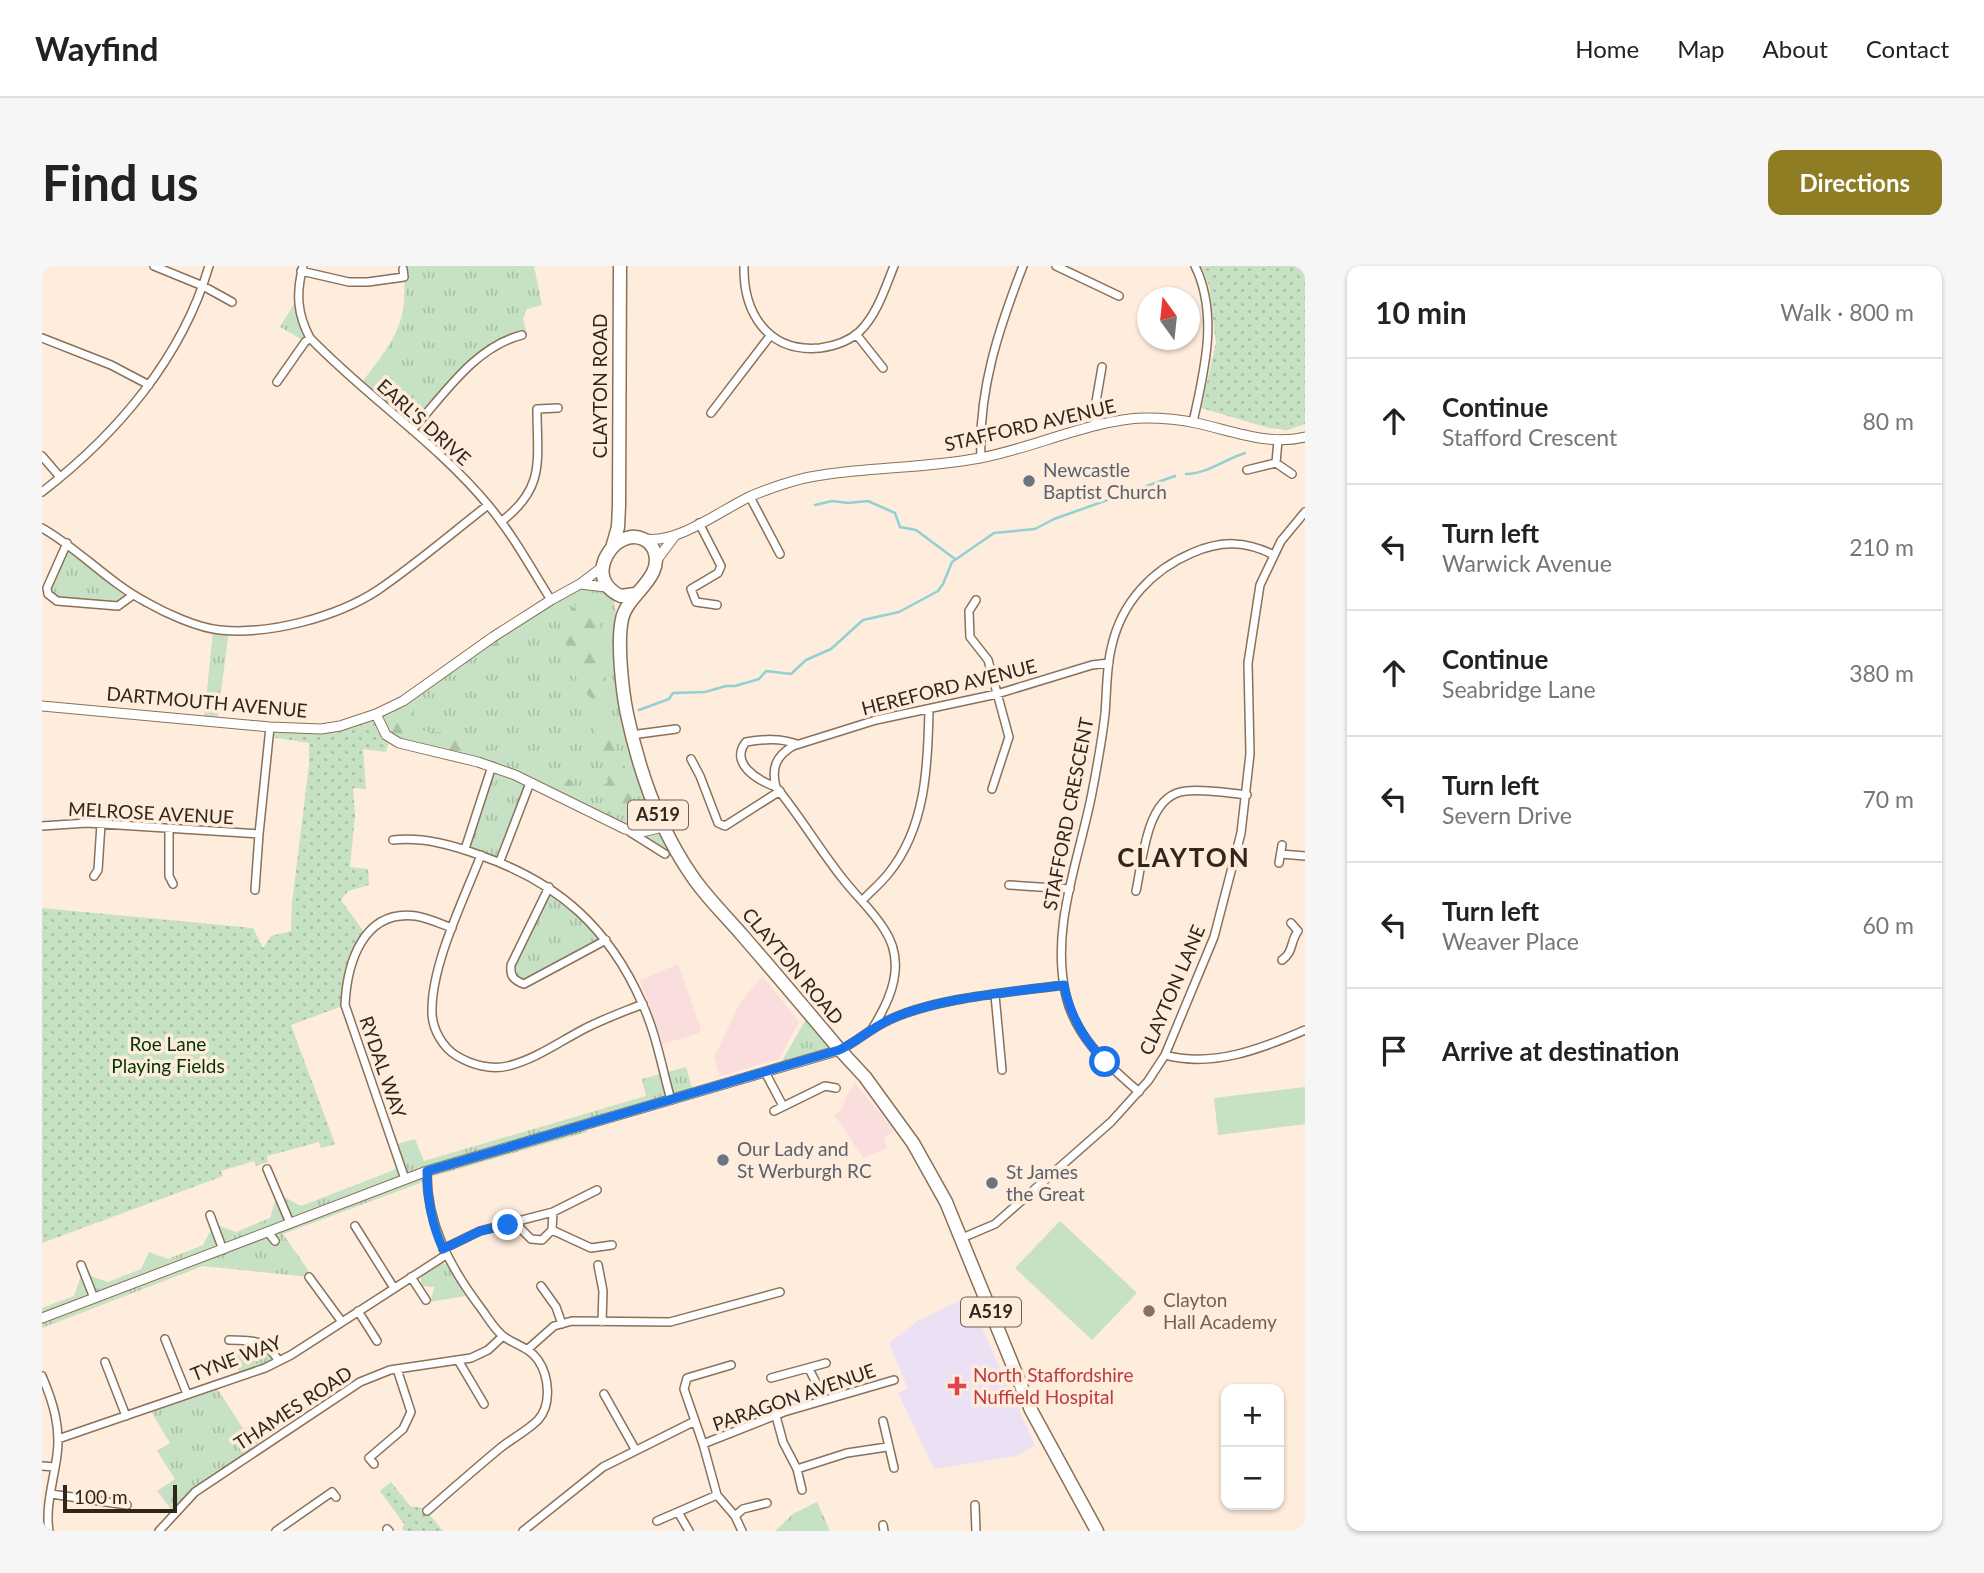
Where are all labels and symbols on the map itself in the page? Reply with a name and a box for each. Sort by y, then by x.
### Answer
north arrow [1137,287,1200,350]
street label: CLAYTON ROAD [588,314,611,458]
street label: EARL'S DRIVE [373,374,476,470]
street label: STAFFORD AVENUE [942,394,1118,455]
place label: Newcastle Baptist Church [1043,458,1167,503]
marker: Newcastle Baptist Church [1021,473,1037,489]
street label: HEREFORD AVENUE [859,654,1039,719]
street label: DARTMOUTH AVENUE [106,681,308,722]
street label: STAFFORD CRESCENT [1038,715,1098,912]
street label: MELROSE AVENUE [68,797,235,828]
road number: A519 [628,800,688,830]
district label: CLAYTON [1117,841,1251,873]
street label: CLAYTON ROAD [738,903,849,1029]
street label: CLAYTON LANE [1134,921,1209,1058]
street label: RYDAL WAY [355,1013,412,1121]
park label: Roe Lane Playing Fields [111,1032,225,1077]
route start [1089,1046,1120,1077]
place label: Our Lady and St Werburgh RC [737,1137,872,1182]
marker: Our Lady and St Werburgh RC [715,1152,731,1168]
place label: St James the Great [1006,1160,1085,1205]
marker: St James the Great [984,1175,1000,1191]
route end [492,1209,523,1240]
place label: Clayton Hall Academy [1163,1288,1277,1333]
road number: A519 [961,1297,1021,1326]
marker: Clayton Hall Academy [1141,1303,1157,1319]
street label: TYNE WAY [187,1330,285,1385]
street label: PARAGON AVENUE [709,1358,878,1435]
street label: THAMES ROAD [229,1361,356,1454]
place label: North Staffordshire Nuffield Hospital [973,1363,1133,1408]
marker: North Staffordshire Nuffield Hospital [947,1376,967,1396]
scale bar [63,1482,177,1514]

